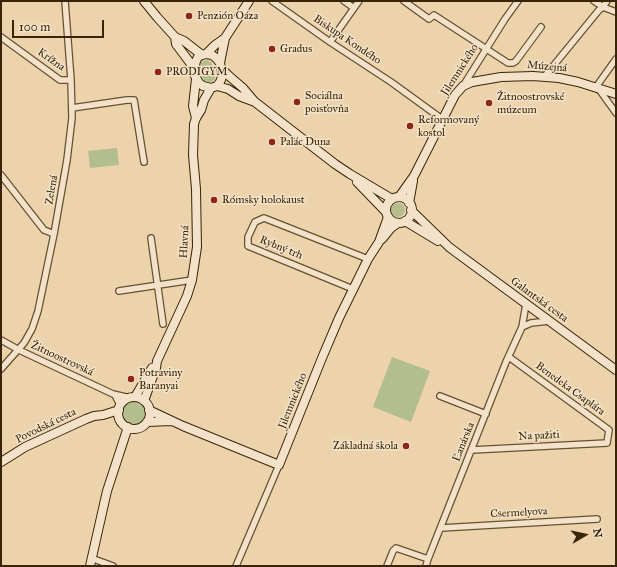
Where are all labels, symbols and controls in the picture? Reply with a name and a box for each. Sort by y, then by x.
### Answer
place label: Penzión Oáza [197,9,258,23]
marker: Penzión Oáza [184,11,194,21]
scale bar [14,12,106,38]
street label: Biskupa Kondého [311,13,383,67]
text: 100 m [19,20,50,34]
place label: Gradus [280,42,312,56]
street label: Jilemnického [438,42,482,98]
marker: Gradus [267,44,277,54]
street label: Krížna [35,46,67,74]
street label: Múzejná [526,59,568,75]
place label: PRODIGYM [166,65,228,79]
marker: PRODIGYM [153,67,163,77]
place label: Sociálna poisťovňa [305,89,349,115]
place label: Žitnoostrovské múzeum [497,90,564,116]
marker: Sociálna poisťovňa [292,97,302,107]
marker: Žitnoostrovské múzeum [484,98,494,108]
place label: Reformovaný kostol [418,113,479,139]
marker: Reformovaný kostol [405,121,415,131]
place label: Palác Duna [280,135,331,149]
marker: Palác Duna [267,137,277,147]
street label: Zelená [43,174,61,206]
place label: Rómsky holokaust [222,193,305,207]
marker: Rómsky holokaust [209,195,219,205]
street label: Hlavná [178,225,192,259]
street label: Rybný trh [258,233,304,263]
street label: Galantská cesta [508,275,570,325]
street label: Žitnoostrovská [29,339,95,379]
street label: Benedeka Csaplára [533,359,607,419]
place label: Potraviny Baranyai [139,366,182,392]
street label: Jilemnického [276,371,310,431]
marker: Potraviny Baranyai [126,374,136,384]
street label: Povodská cesta [14,406,78,446]
street label: Ľanárska [450,420,478,464]
street label: Na pažiti [518,428,560,444]
place label: Základná škola [333,439,398,453]
marker: Základná škola [401,441,411,451]
street label: Csermelyova [490,505,548,521]
north arrow [565,515,605,555]
text: N [590,527,604,539]

